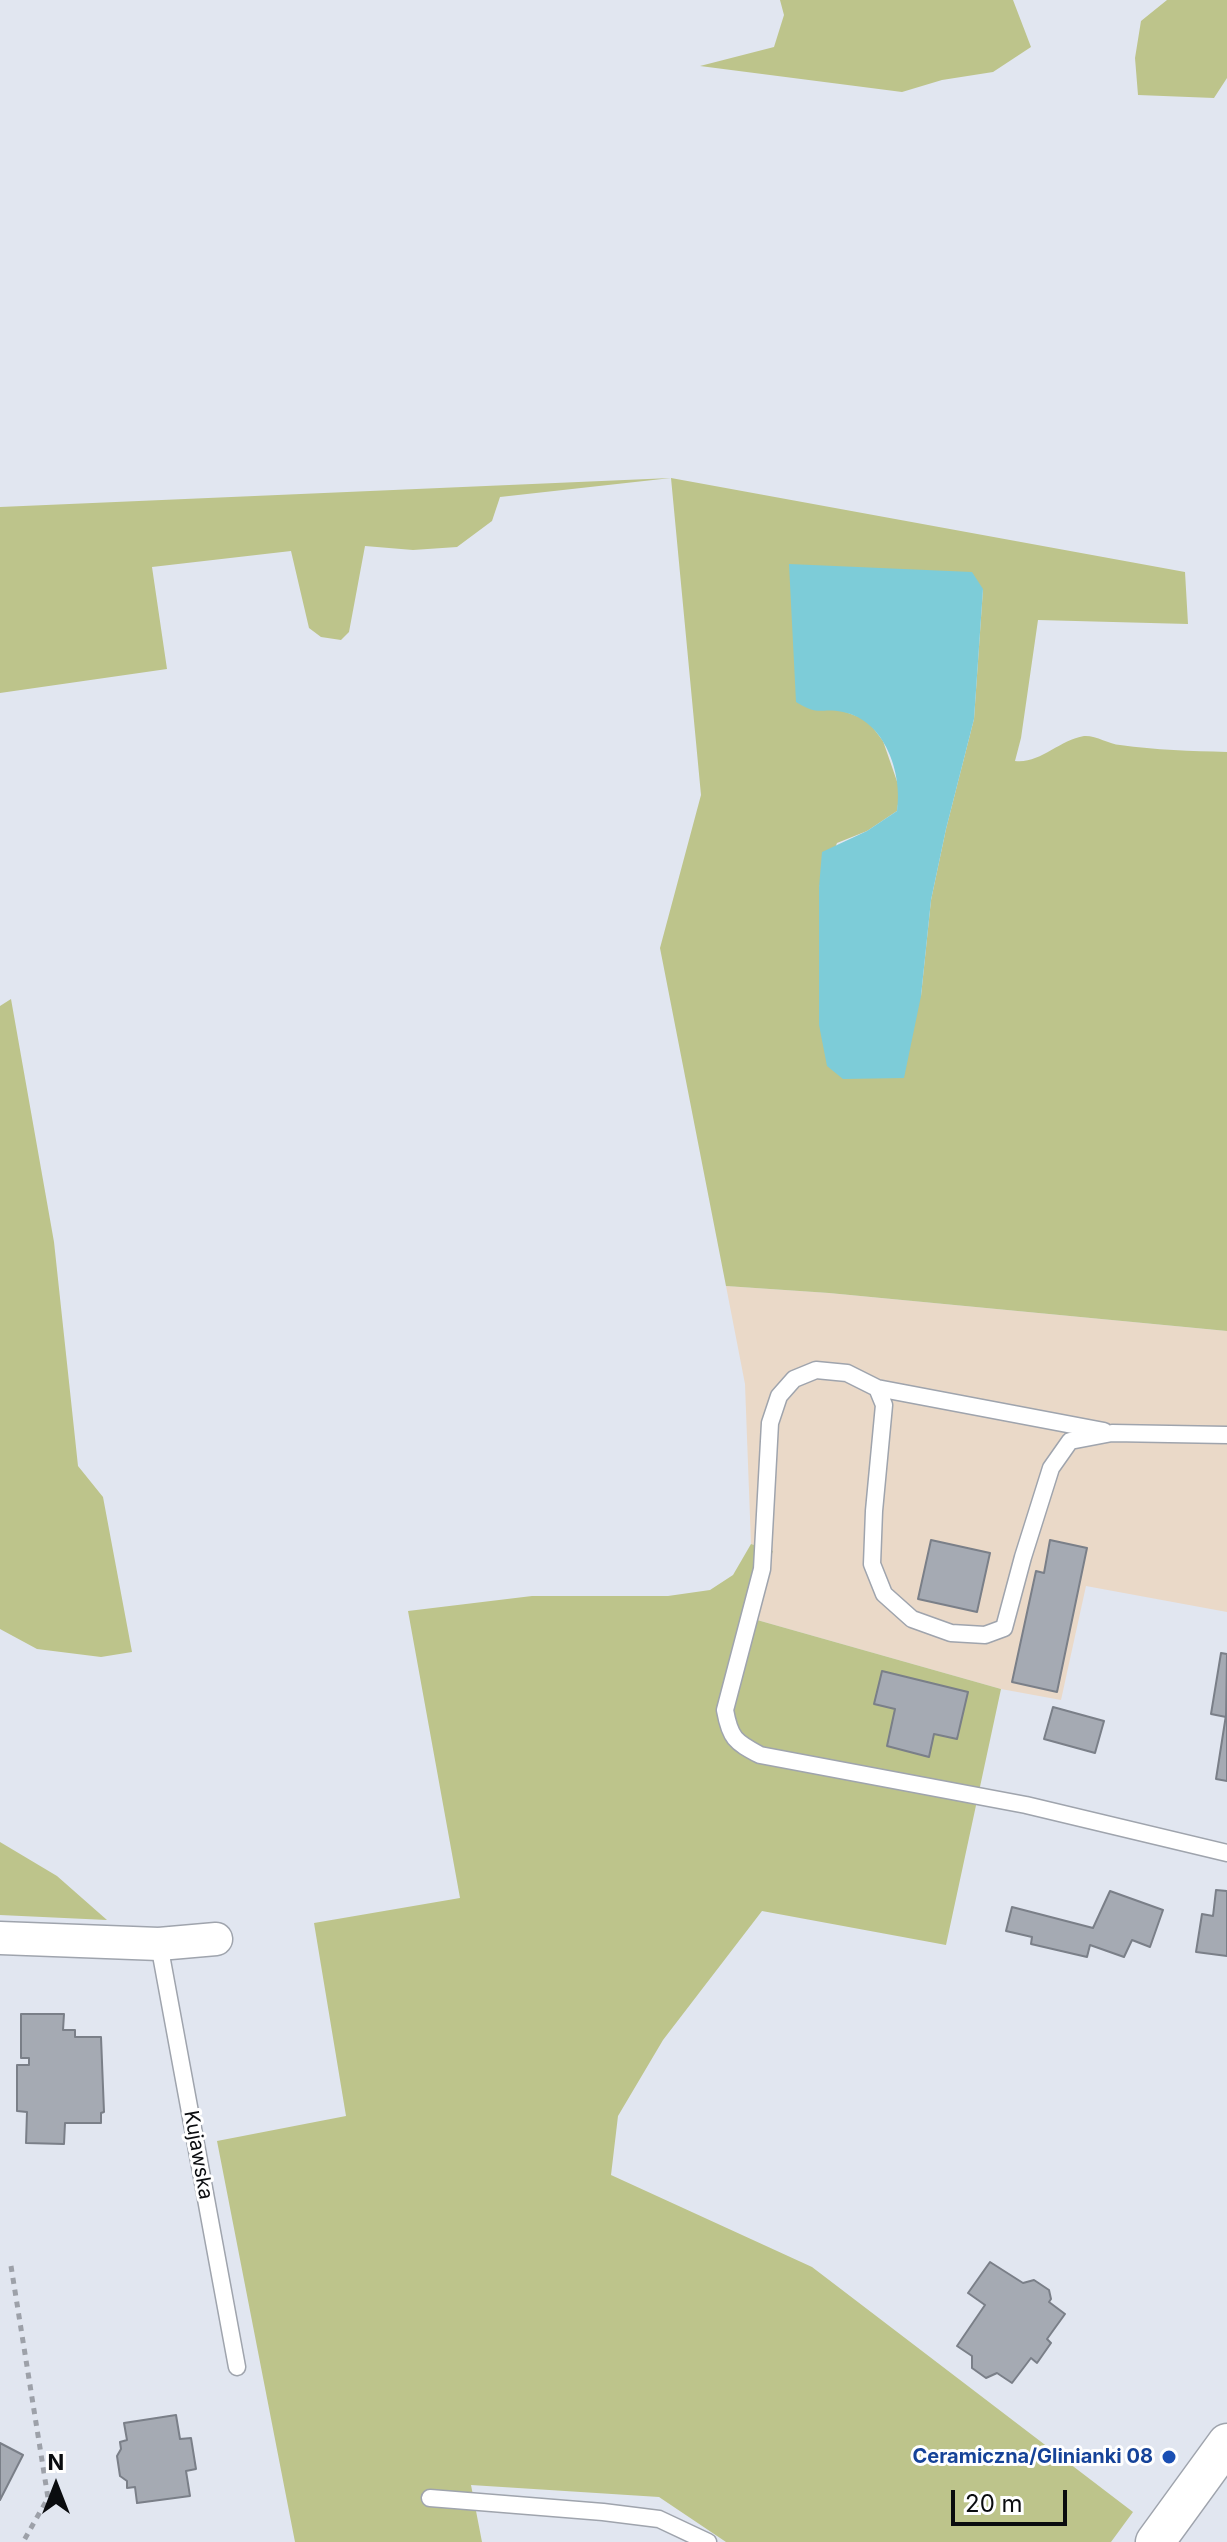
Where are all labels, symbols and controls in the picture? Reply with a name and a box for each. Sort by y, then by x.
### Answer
street label: Kujawska [178,2109,218,2201]
place label: Ceramiczna/Glinianki 08 [912,2445,1153,2469]
north arrow [16,2446,96,2526]
marker: Ceramiczna/Glinianki 08 [1160,2448,1178,2466]
text: N [48,2449,64,2475]
scale bar [955,2474,1071,2524]
text: 20 m [965,2489,1023,2518]

